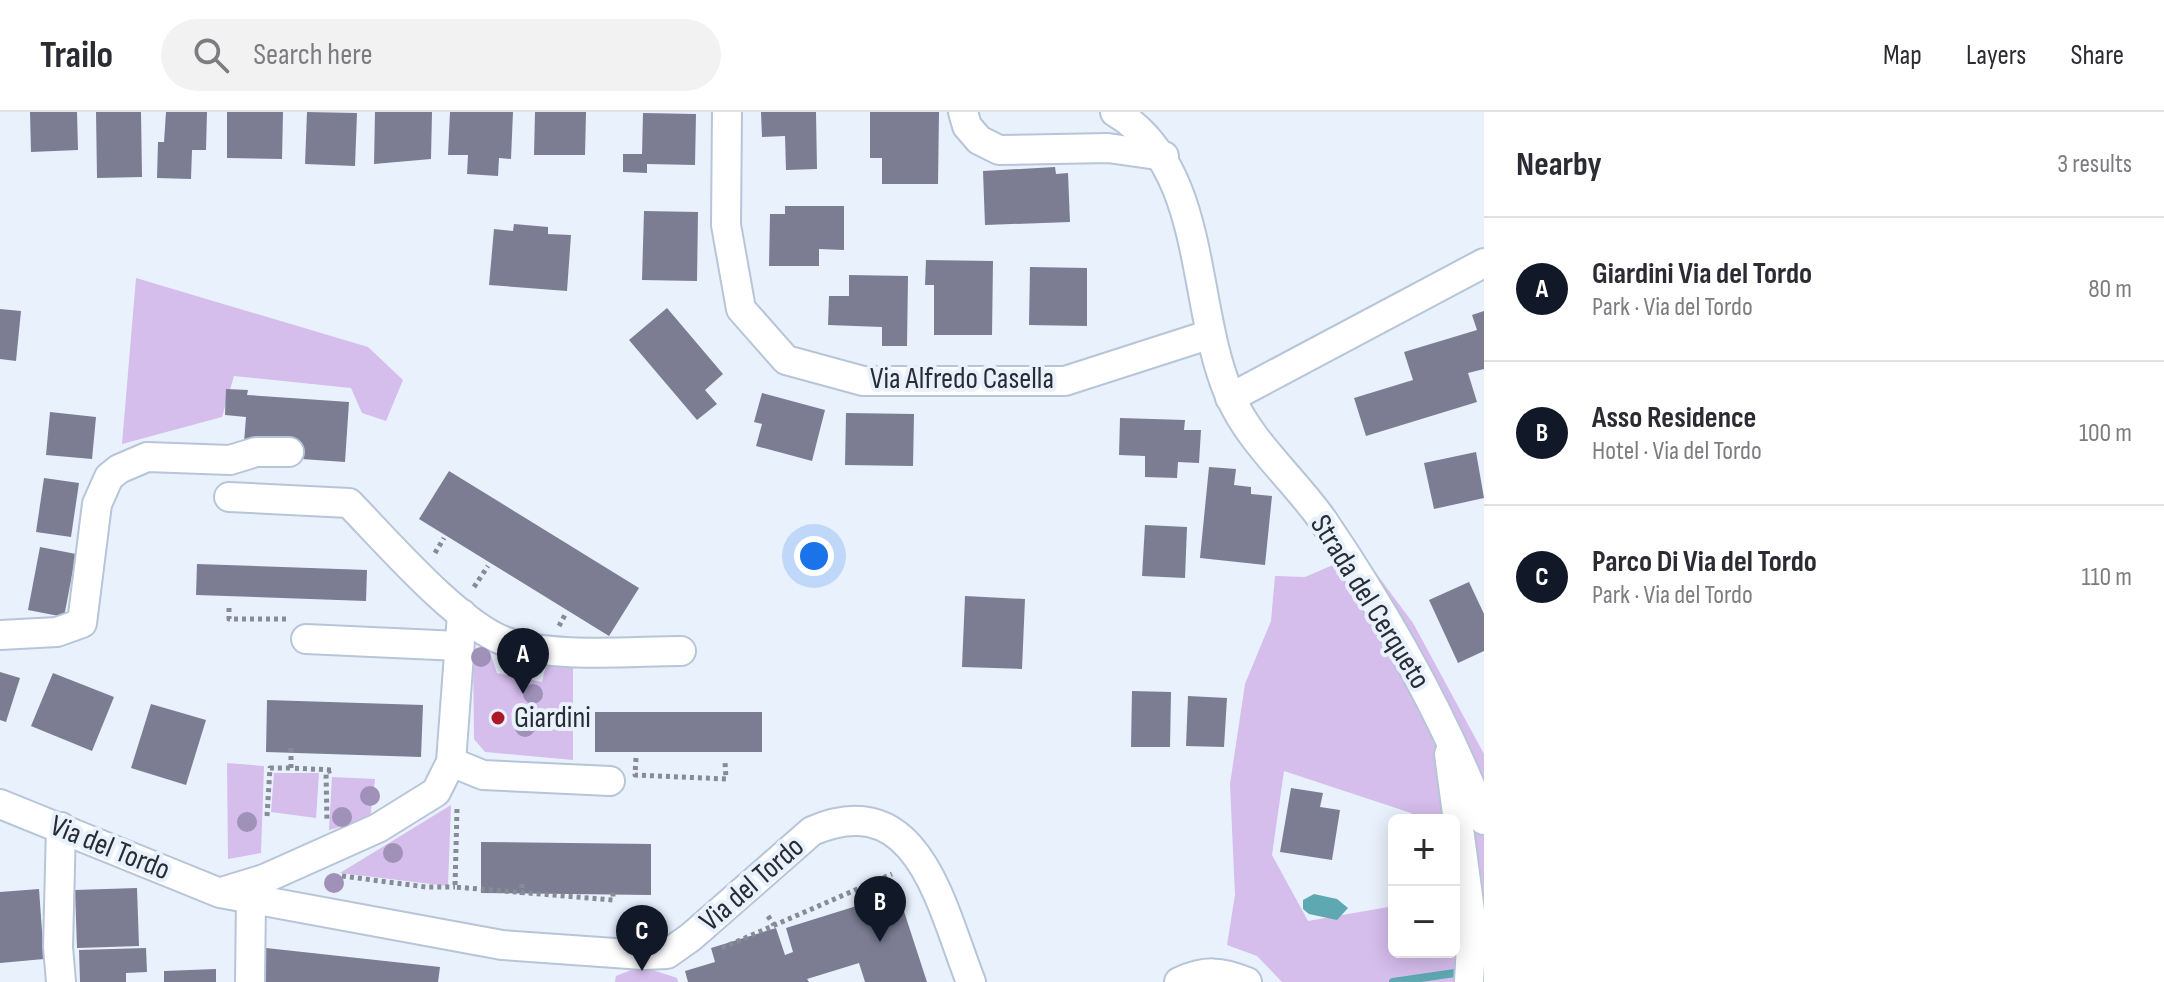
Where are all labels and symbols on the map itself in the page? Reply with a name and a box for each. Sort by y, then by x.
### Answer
street label: Via Alfredo Casella [870,361,1054,397]
street label: Strada del Cerqueto [1302,508,1438,696]
your location [794,536,834,576]
pin: A [497,628,549,694]
place label: Giardini [514,700,591,736]
marker: Giardini [489,709,507,727]
street label: Via del Tordo [45,808,175,888]
street label: Via del Tordo [693,829,811,939]
pin: B [854,876,906,942]
pin: C [616,905,668,971]

